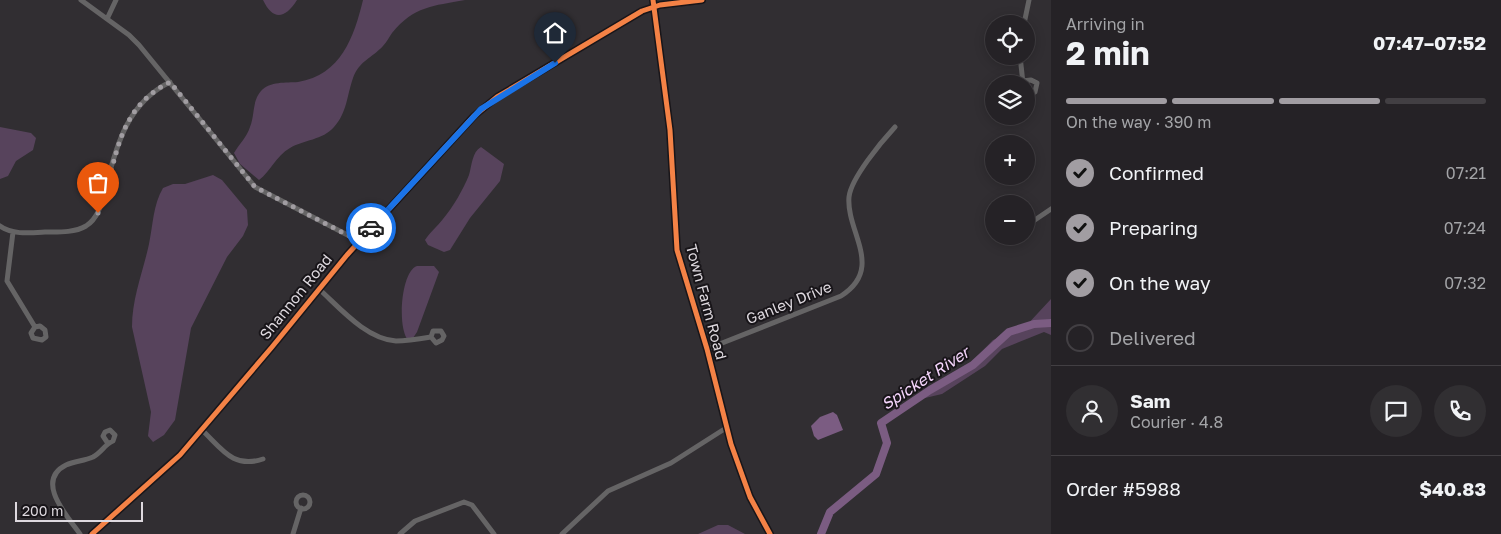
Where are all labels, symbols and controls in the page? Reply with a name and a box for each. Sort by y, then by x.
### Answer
pin [534,12,576,63]
text: Arriving in [1066,14,1145,34]
map controls [985,15,1035,245]
button: locate [985,15,1035,65]
icon: home [541,19,569,47]
text: 07:47–07:52 [1373,31,1486,54]
text: 2 min [1066,34,1150,72]
button: layers [985,75,1035,125]
text: On the way · 390 m [1066,112,1211,132]
button: + [985,135,1035,185]
icon: check [1066,159,1094,187]
text: Confirmed [1109,161,1204,184]
pin [77,162,119,213]
text: 07:21 [1446,163,1486,183]
icon: bag [84,169,112,197]
button: − [985,195,1035,245]
courier [346,203,396,253]
icon: car [357,214,385,242]
icon: check [1066,214,1094,242]
text: Preparing [1109,216,1198,239]
text: 07:24 [1444,218,1486,238]
street label: Town Farm Road [683,242,731,361]
street label: Shannon Road [255,250,335,343]
icon: check [1066,269,1094,297]
text: On the way [1109,271,1211,294]
text: 07:32 [1444,273,1486,293]
street label: Ganley Drive [743,277,834,327]
text: Delivered [1109,326,1196,349]
water label: Spicket River [877,341,975,414]
button: person [1066,385,1118,437]
button: chat [1370,385,1422,437]
button: phone [1434,385,1486,437]
text: Sam [1130,389,1170,412]
text: Courier · 4.8 [1130,412,1223,432]
text: Order #5988 [1066,477,1181,500]
text: $40.83 [1419,477,1486,500]
scale bar [15,499,142,522]
text: 200 m [22,502,63,519]

